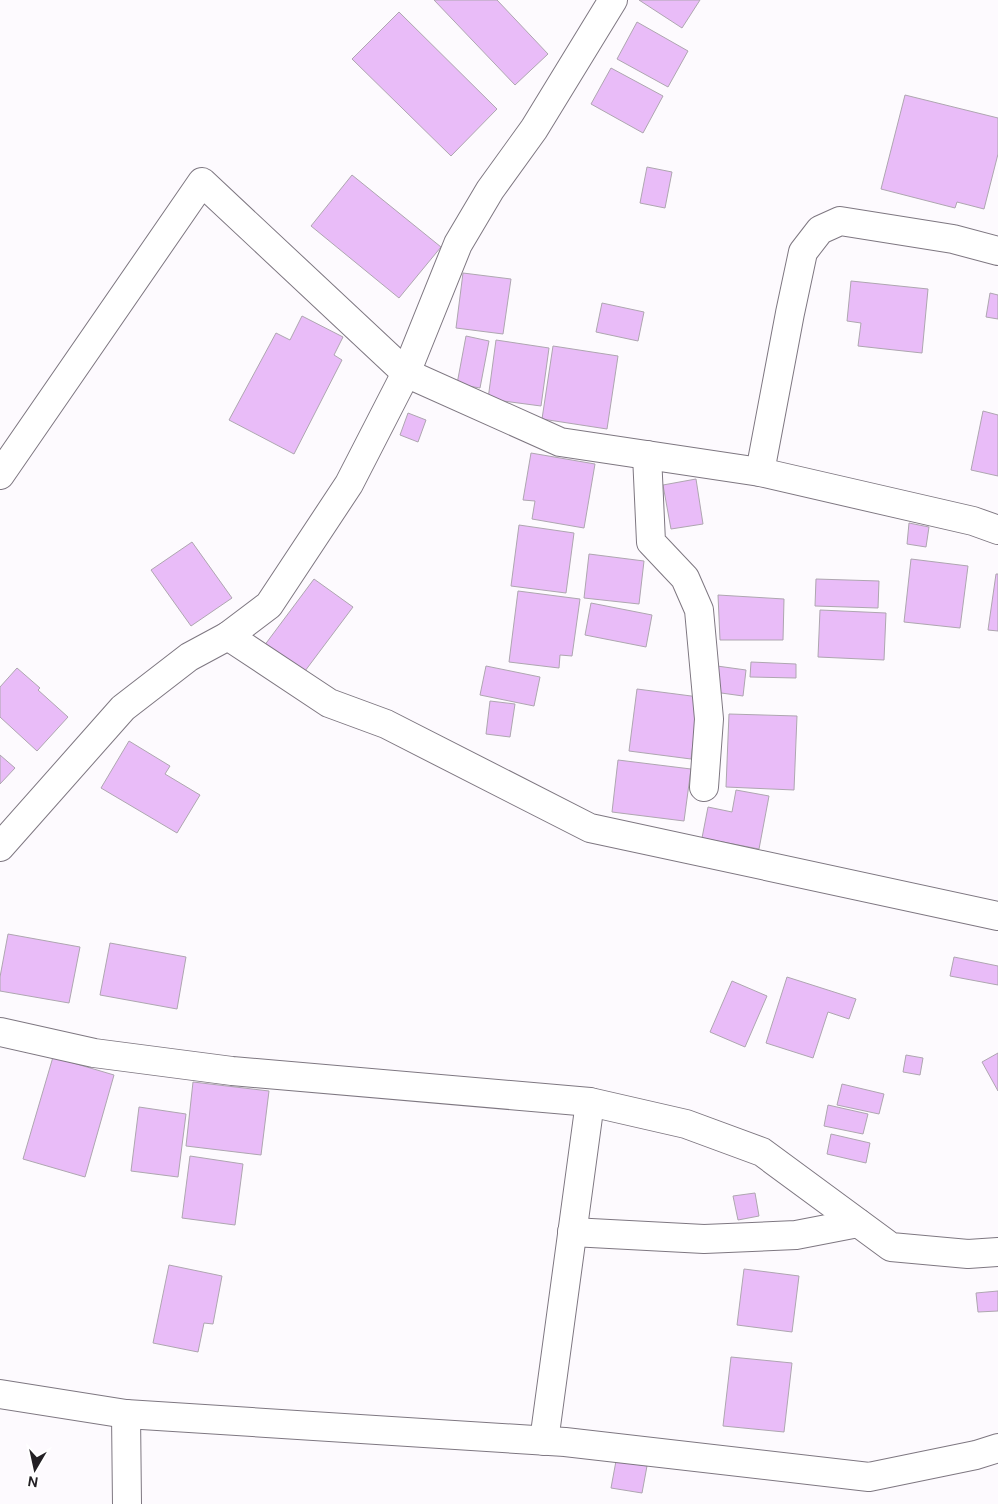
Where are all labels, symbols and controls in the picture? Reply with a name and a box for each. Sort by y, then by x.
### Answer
north arrow [10,1444,60,1494]
text: N [27,1472,39,1492]

